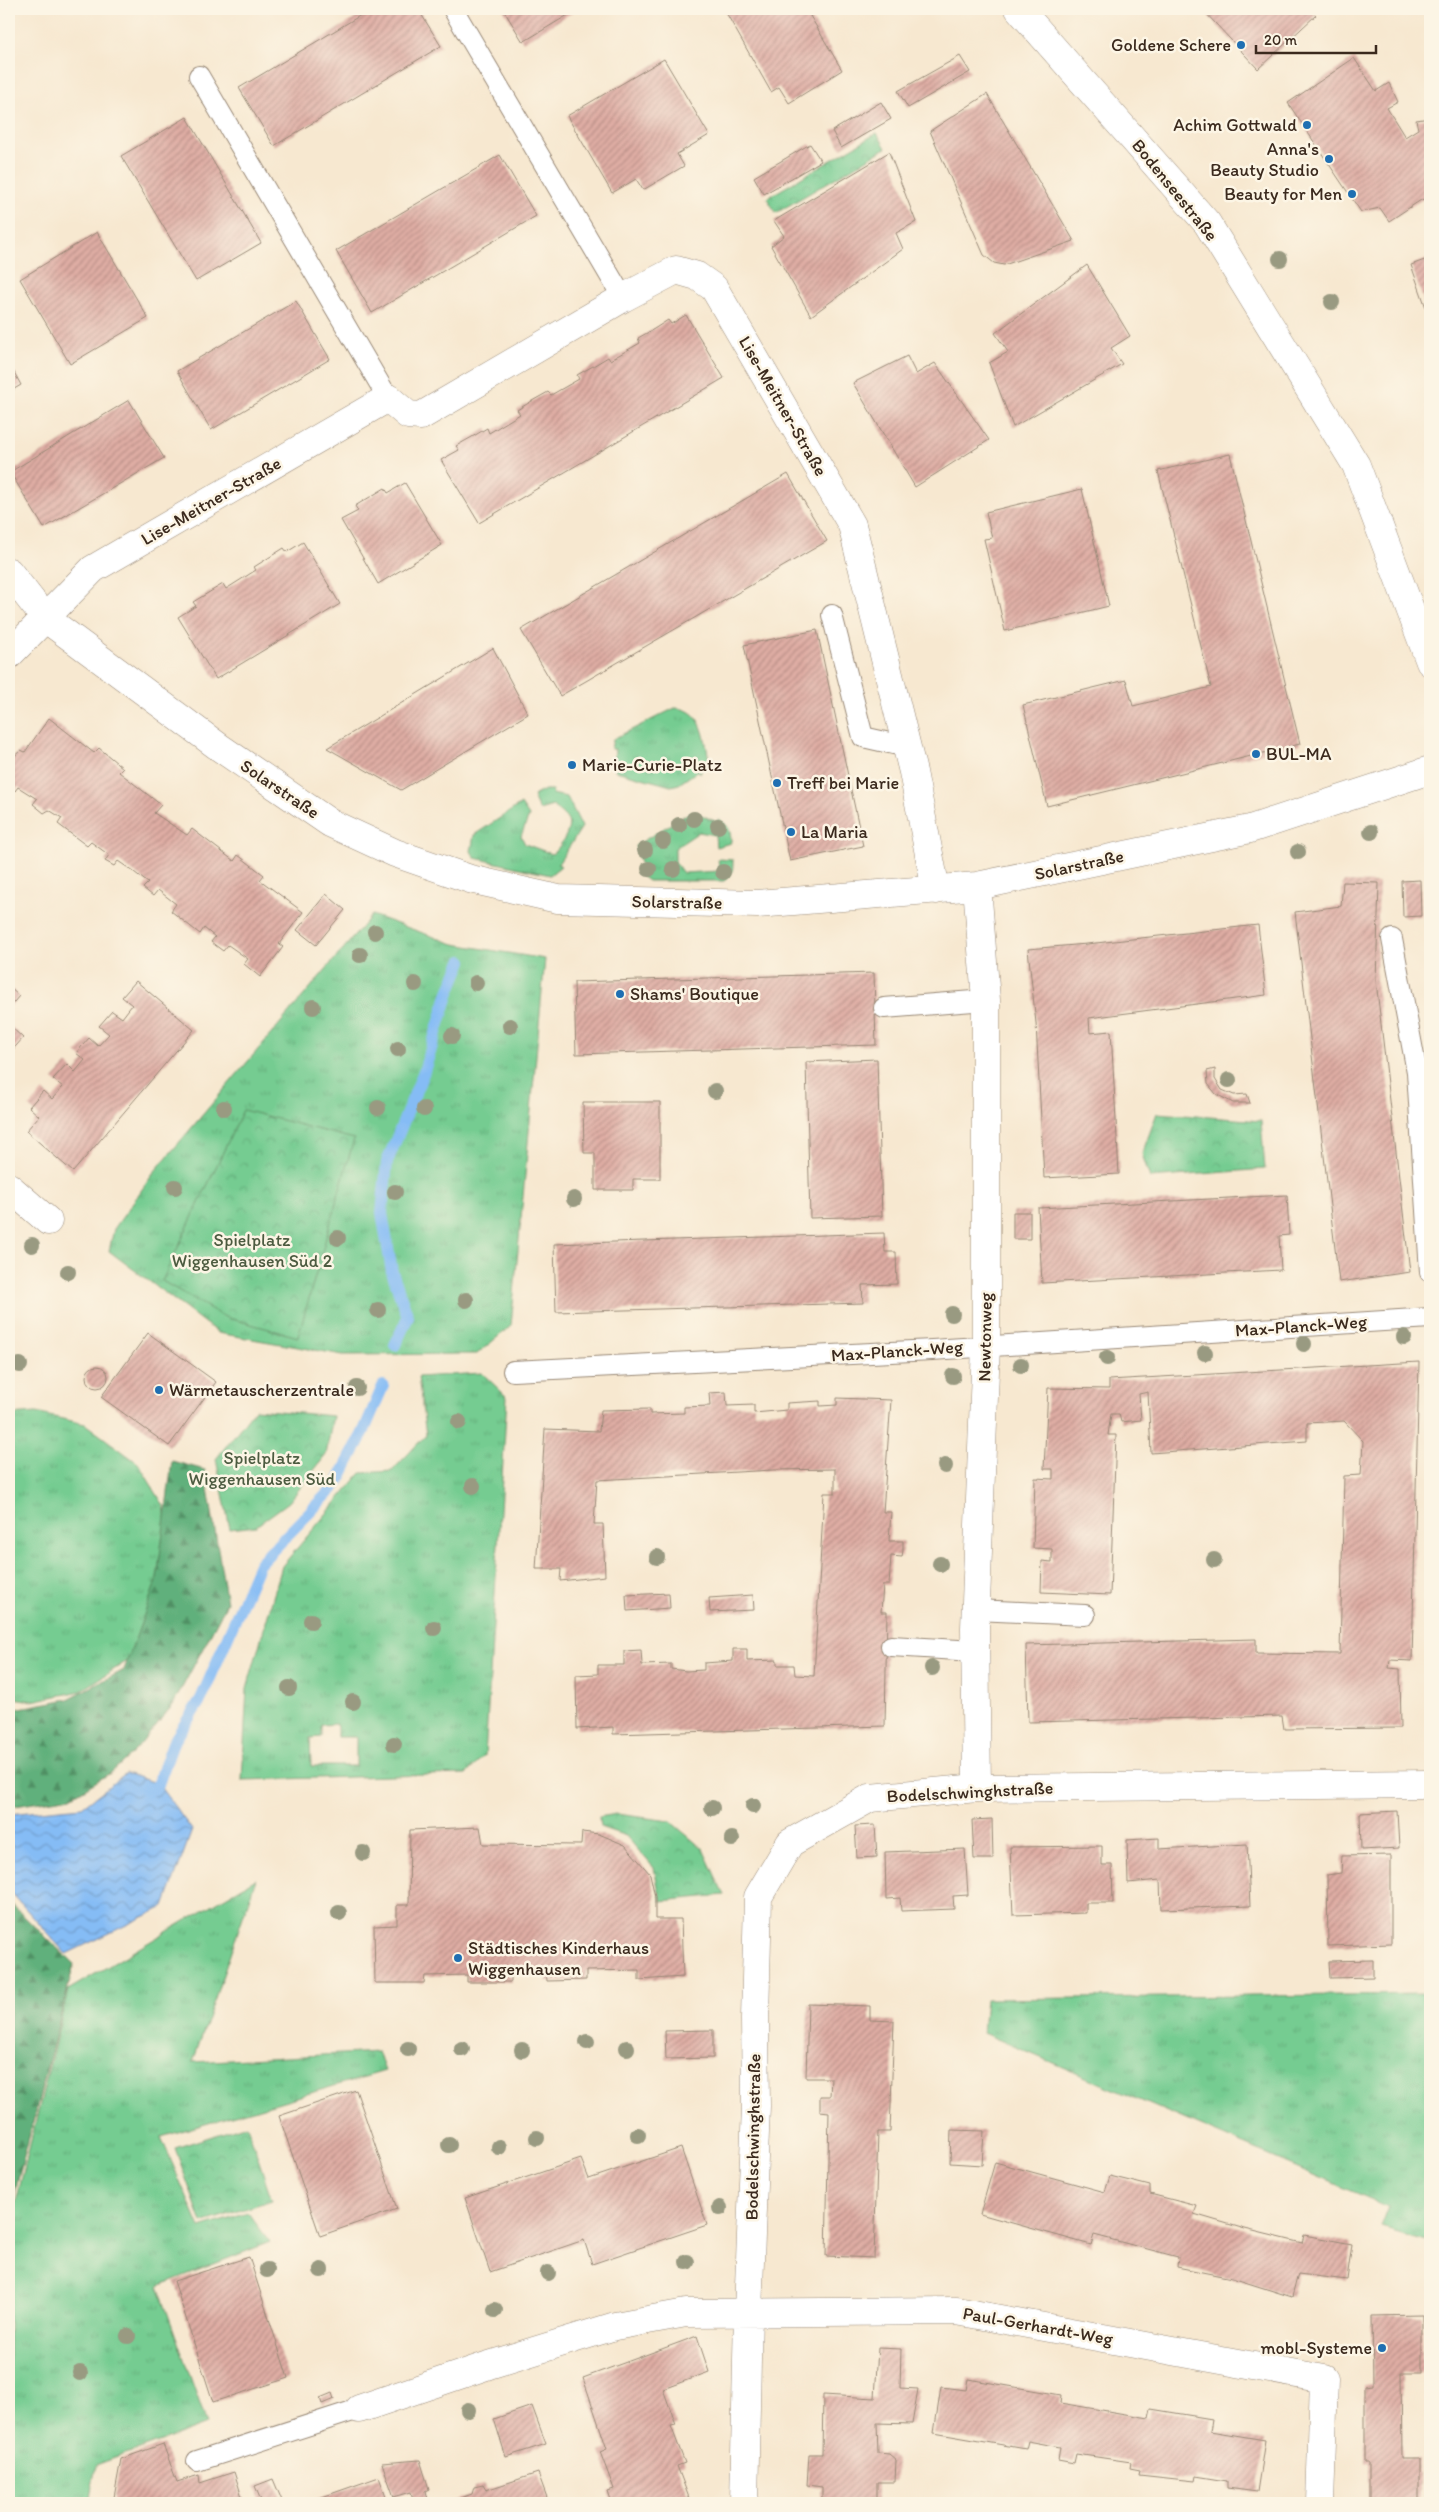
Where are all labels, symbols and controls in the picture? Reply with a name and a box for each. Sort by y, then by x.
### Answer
scale bar [1256,22,1376,54]
text: 20 m [1264,31,1298,49]
place label: Goldene Schere [1111,34,1231,56]
marker: Goldene Schere [1235,39,1247,51]
place label: Achim Gottwald [1173,114,1297,136]
marker: Achim Gottwald [1301,119,1313,131]
street label: Bodenseestraße [1127,135,1223,245]
place label: Anna's Beauty Studio [1210,138,1319,181]
marker: Anna's Beauty Studio [1323,153,1335,165]
place label: Beauty for Men [1224,183,1342,205]
marker: Beauty for Men [1346,188,1358,200]
street label: Lise-Meitner-Straße [734,332,832,480]
street label: Lise-Meitner-Straße [137,452,285,550]
place label: BUL-MA [1266,743,1332,765]
marker: BUL-MA [1250,748,1262,760]
place label: Marie-Curie-Platz [582,754,722,776]
street label: Solarstraße [236,755,324,823]
marker: Marie-Curie-Platz [566,759,578,771]
place label: Treff bei Marie [787,772,899,794]
marker: Treff bei Marie [771,777,783,789]
place label: La Maria [801,821,869,843]
marker: La Maria [785,826,797,838]
street label: Solarstraße [1032,845,1126,885]
street label: Solarstraße [631,890,723,914]
place label: Shams' Boutique [630,983,759,1005]
marker: Shams' Boutique [614,988,626,1000]
park label: Spielplatz Wiggenhausen Süd 2 [172,1229,333,1272]
street label: Newtonweg [973,1291,997,1382]
street label: Max-Planck-Weg [1234,1310,1368,1342]
street label: Max-Planck-Weg [830,1335,964,1367]
place label: Wärmetauscherzentrale [169,1379,354,1401]
marker: Wärmetauscherzentrale [153,1384,165,1396]
park label: Spielplatz Wiggenhausen Süd [189,1447,336,1490]
street label: Bodelschwinghstraße [886,1777,1054,1807]
place label: Städtisches Kinderhaus Wiggenhausen [468,1937,649,1980]
marker: Städtisches Kinderhaus Wiggenhausen [452,1952,464,1964]
street label: Bodelschwinghstraße [741,2053,765,2221]
street label: Paul-Gerhardt-Weg [961,2302,1116,2350]
place label: mobl-Systeme [1261,2337,1372,2359]
marker: mobl-Systeme [1376,2342,1388,2354]

